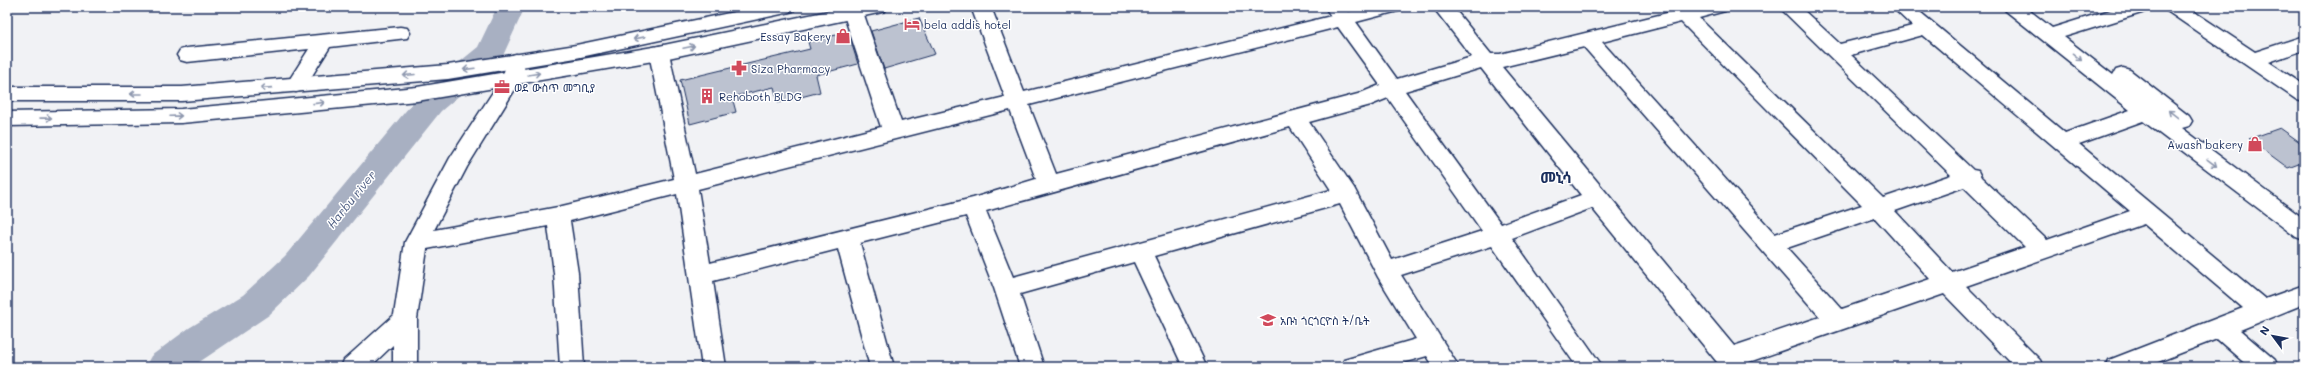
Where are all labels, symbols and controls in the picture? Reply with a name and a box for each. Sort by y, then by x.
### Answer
hotel icon: bela addis hotel [903,15,921,33]
place label: bela addis hotel [924,17,1011,32]
shop icon: Essay Bakery [834,27,852,45]
place label: Essay Bakery [760,29,831,44]
one-way arrow [633,35,646,43]
one-way arrow [683,43,696,51]
one-way arrow [2071,53,2082,62]
pharmacy icon: Siza Pharmacy [730,59,748,77]
place label: Siza Pharmacy [751,61,830,76]
one-way arrow [463,65,476,73]
one-way arrow [527,70,540,78]
one-way arrow [403,72,416,79]
office icon: ወደ ውስጥ መግቢያ [493,78,511,96]
place label: ወደ ውስጥ መግቢያ [514,80,595,95]
one-way arrow [260,84,273,91]
building icon: Rehoboth BLDG [698,87,716,105]
place label: Rehoboth BLDG [719,89,802,104]
one-way arrow [130,90,143,98]
one-way arrow [312,99,325,107]
one-way arrow [2167,110,2178,118]
one-way arrow [169,112,182,120]
one-way arrow [39,114,52,122]
shop icon: Awash bakery [2246,135,2264,153]
place label: Awash bakery [2167,137,2243,152]
one-way arrow [2207,159,2218,167]
water label: Harbu river [323,167,379,231]
district label: መኒሳ [1540,167,1572,187]
school or university icon: አቡነ ጎርጎርዮስ ት/ቤት [1259,311,1277,329]
place label: አቡነ ጎርጎርዮስ ት/ቤት [1280,313,1370,328]
north arrow [2253,316,2293,356]
text: N [2256,323,2273,338]

